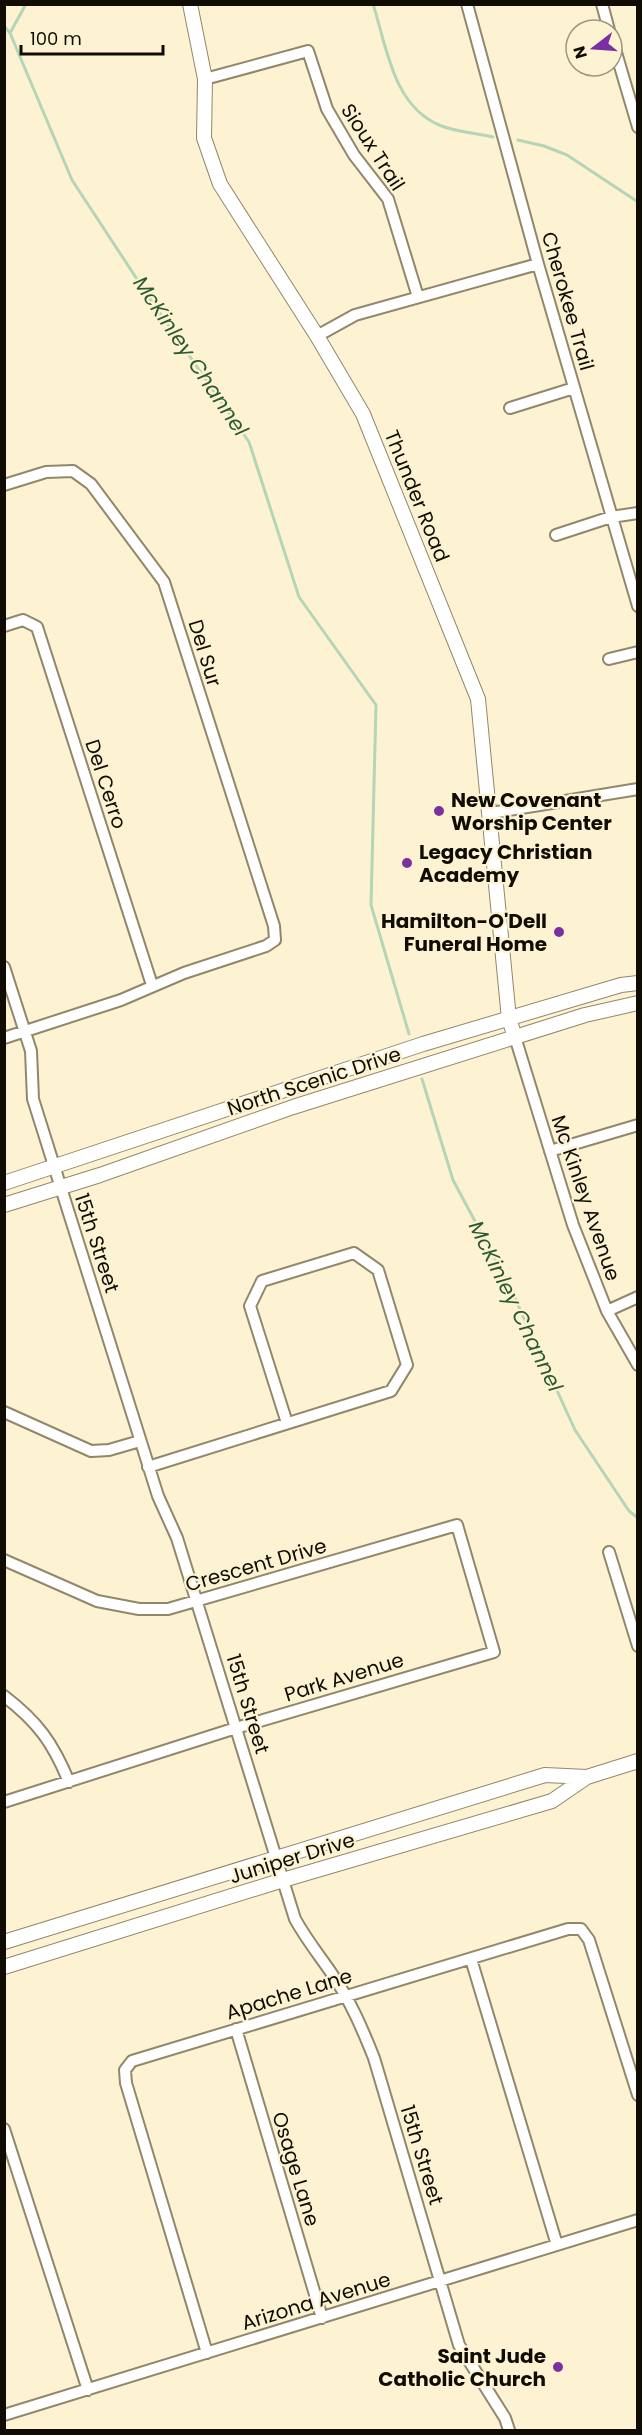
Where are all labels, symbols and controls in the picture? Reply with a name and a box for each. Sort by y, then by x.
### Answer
scale bar [21,18,164,56]
north arrow [564,18,624,78]
text: 100 m [30,26,82,51]
text: N [567,43,593,61]
street label: Sioux Trail [334,98,412,196]
street label: Cherokee Trail [535,228,601,374]
water label: McKinley Channel [127,270,256,442]
street label: Thunder Road [378,426,456,566]
street label: Del Sur [182,616,228,690]
street label: Del Cerro [78,736,134,832]
place label: New Covenant Worship Center [451,786,612,837]
marker: New Covenant Worship Center [432,804,446,818]
place label: Legacy Christian Academy [419,838,592,889]
marker: Legacy Christian Academy [400,856,414,870]
place label: Hamilton-O'Dell Funeral Home [381,907,547,958]
marker: Hamilton-O'Dell Funeral Home [552,925,566,939]
street label: North Scenic Drive [223,1040,405,1122]
street label: Mc Kinley Avenue [545,1111,627,1285]
street label: 15th Street [68,1190,126,1296]
water label: McKinley Channel [462,1216,570,1397]
street label: Crescent Drive [182,1531,330,1599]
street label: Park Avenue [281,1646,407,1708]
street label: 15th Street [220,1651,276,1757]
street label: Juniper Drive [226,1826,358,1890]
street label: Apache Lane [222,1962,356,2026]
street label: 15th Street [394,2102,450,2208]
street label: Osage Lane [265,2108,327,2230]
street label: Arizona Avenue [238,2265,394,2337]
place label: Saint Jude Catholic Church [378,2342,546,2393]
marker: Saint Jude Catholic Church [551,2360,565,2374]

